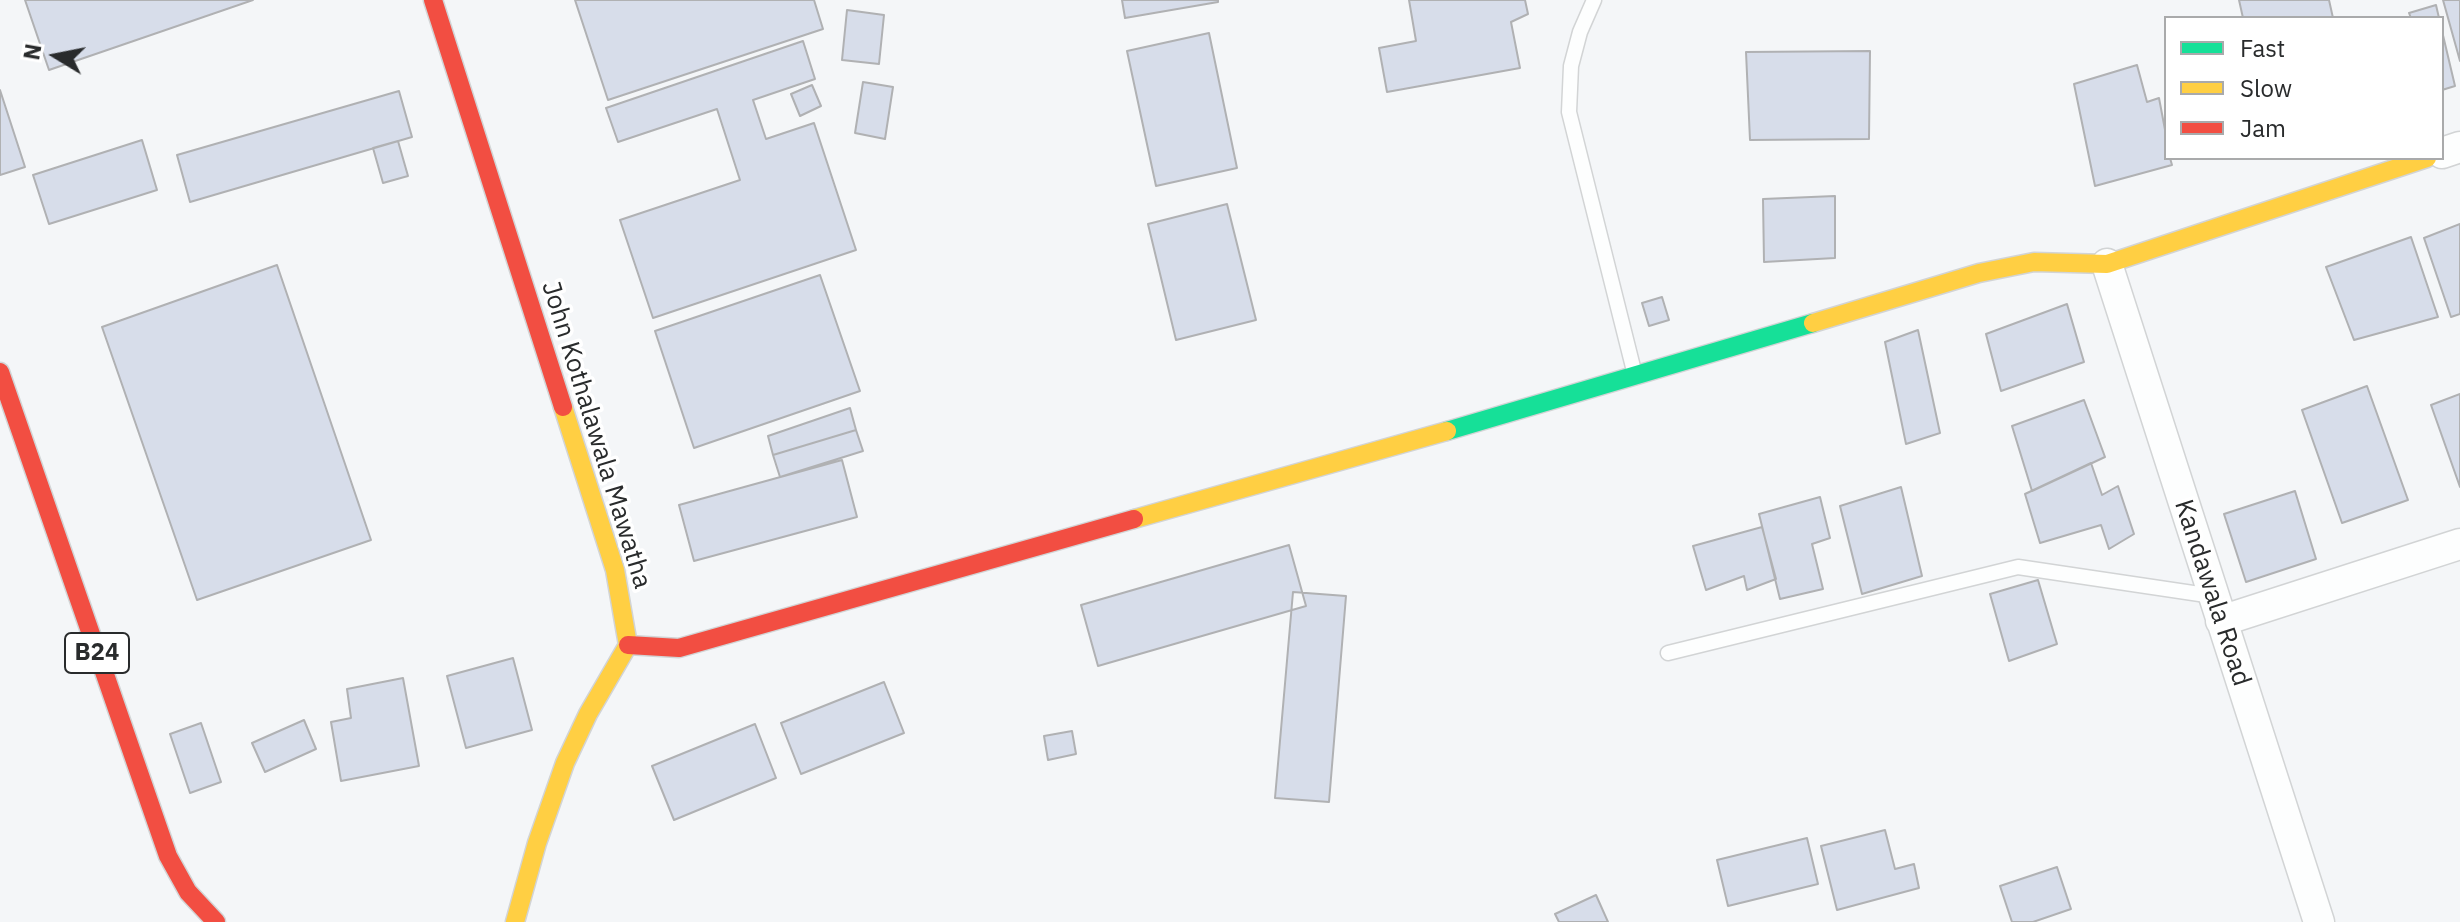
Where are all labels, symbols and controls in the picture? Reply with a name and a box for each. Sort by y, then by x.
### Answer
north arrow [16,16,96,96]
legend [2164,16,2444,160]
text: Fast [2240,32,2285,64]
text: N [16,41,48,62]
text: Slow [2240,72,2292,104]
text: Jam [2240,112,2286,144]
street label: John Kothalawala Mawatha [534,278,658,592]
street label: Kandawala Road [2167,496,2257,690]
road number: B24 [65,633,129,673]

